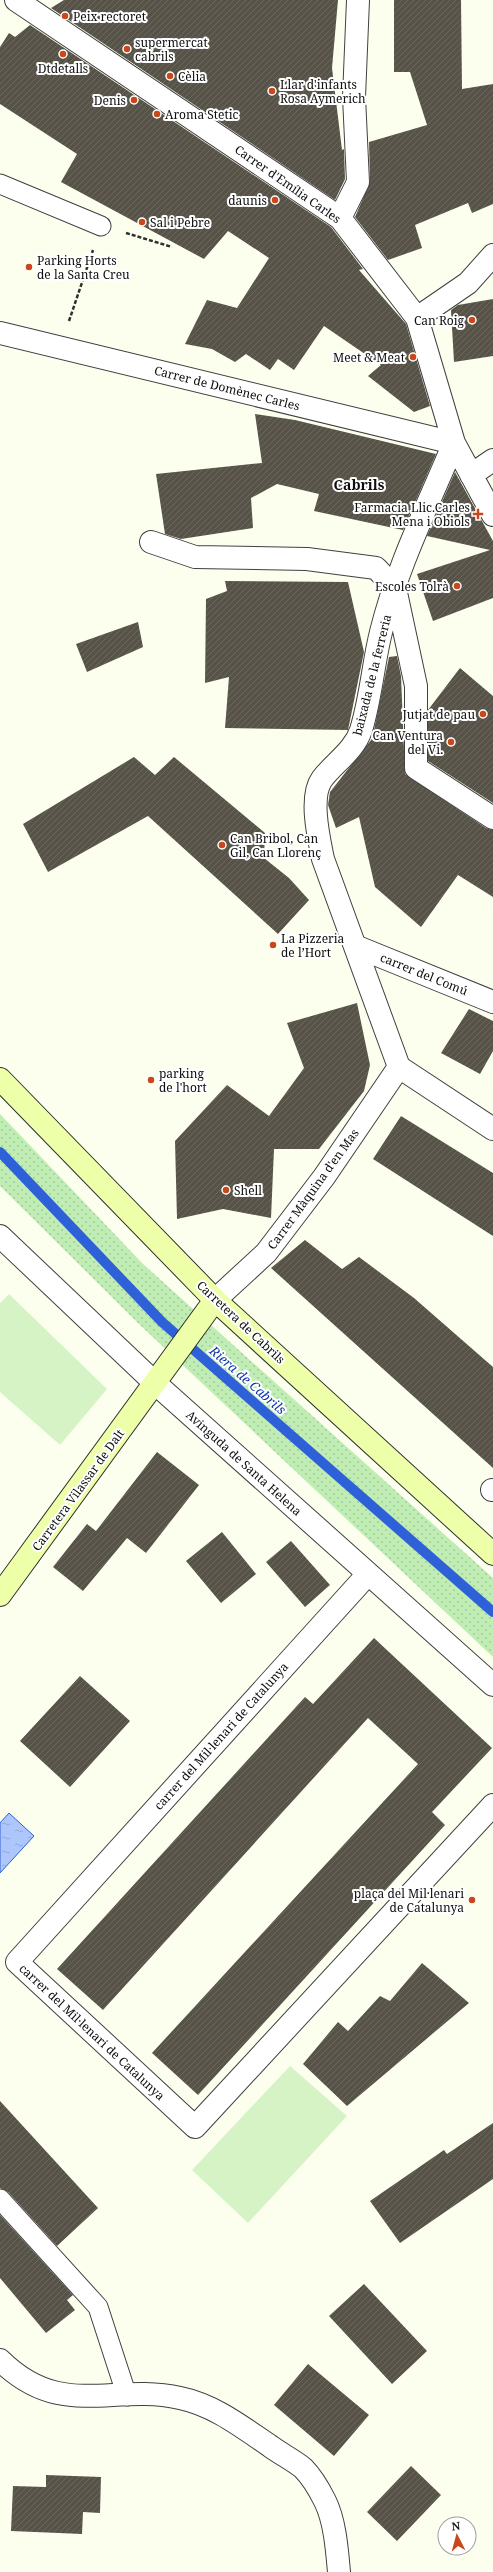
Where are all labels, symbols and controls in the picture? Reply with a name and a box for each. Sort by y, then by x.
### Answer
place label: Peix rectoret [73,8,146,25]
marker: Peix rectoret [60,11,70,21]
place label: supermercat cabrils [135,34,208,65]
marker: supermercat cabrils [122,44,132,54]
marker: Dtdetalls [58,49,68,59]
place label: Dtdetalls [38,60,88,77]
place label: Cèlia [178,68,206,85]
marker: Cèlia [165,71,175,81]
place label: Llar d'infants Rosa Aymerich [280,76,366,107]
marker: Llar d'infants Rosa Aymerich [267,86,277,96]
place label: Denis [94,92,126,109]
marker: Denis [129,95,139,105]
place label: Aroma Stetic [165,106,238,123]
marker: Aroma Stetic [152,109,162,119]
street label: Carrer d'Emília Carles [231,141,345,227]
place label: daunis [228,192,267,209]
marker: daunis [270,195,280,205]
place label: Sal i Pebre [150,214,210,231]
marker: Sal i Pebre [137,217,147,227]
place label: Parking Horts de la Santa Creu [37,252,130,283]
marker: Parking Horts de la Santa Creu [24,262,34,272]
place label: Can Roig [414,312,465,329]
marker: Can Roig [467,315,477,325]
place label: Meet & Meat [333,349,405,366]
marker: Meet & Meat [408,352,418,362]
street label: Carrer de Domènec Carles [152,362,302,414]
district label: Cabrils [334,475,385,494]
place label: Farmacia Llic.Carles Mena i Obiols [354,499,470,530]
marker: Farmacia Llic.Carles Mena i Obiols [473,509,483,519]
place label: Escoles Tolrà [375,578,449,595]
marker: Escoles Tolrà [452,581,462,591]
street label: baixada de la ferreria [349,612,395,737]
place label: Jutjat de pau [402,706,475,723]
marker: Jutjat de pau [478,709,488,719]
place label: Can Ventura del Vi. [372,727,443,758]
marker: Can Ventura del Vi. [446,737,456,747]
place label: Can Bribol, Can Gil, Can Llorenç [230,830,321,861]
marker: Can Bribol, Can Gil, Can Llorenç [217,840,227,850]
place label: La Pizzeria de l’Hort [281,930,345,961]
marker: La Pizzeria de l’Hort [268,940,278,950]
street label: carrer del Comú [378,949,471,999]
place label: parking de l'hort [159,1065,207,1096]
marker: parking de l'hort [146,1075,156,1085]
street label: Carrer Màquina d'en Mas [263,1125,363,1253]
place label: Shell [234,1182,262,1199]
marker: Shell [221,1185,231,1195]
street label: Carretera de Cabrils [193,1277,289,1367]
water label: Riera de Cabrils [205,1341,290,1418]
street label: Avinguda de Santa Helena [183,1406,306,1520]
street label: Carretera Vilassar de Dalt [28,1426,128,1554]
street label: carrer del Mil·lenari de Catalunya [150,1658,292,1813]
place label: plaça del Mil·lenari de Catalunya [354,1885,464,1916]
marker: plaça del Mil·lenari de Catalunya [467,1895,477,1905]
street label: carrer del Mil·lenari de Catalunya [16,1960,169,2104]
north arrow [437,2516,477,2556]
text: N [451,2518,461,2533]

